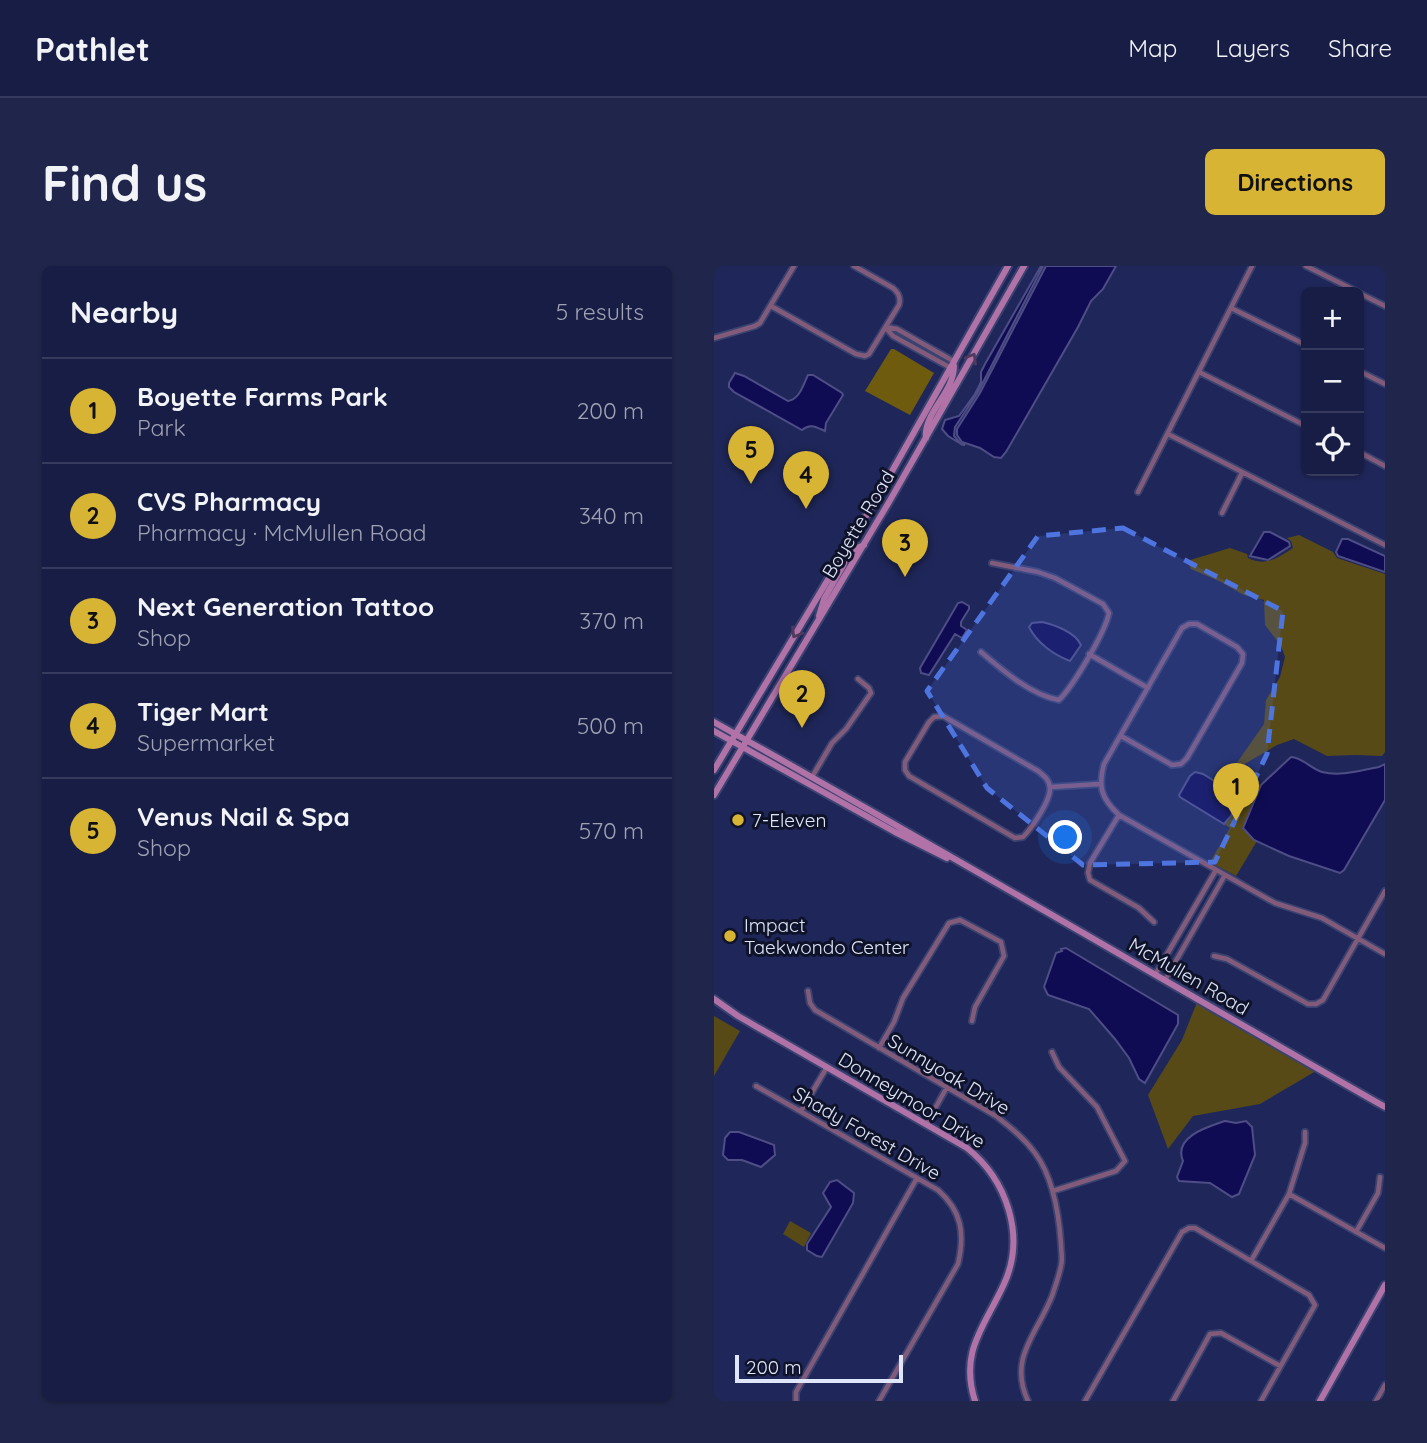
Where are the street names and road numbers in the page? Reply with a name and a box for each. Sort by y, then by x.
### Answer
street label: Boyette Road [817,466,899,582]
street label: McMullen Road [1125,932,1253,1020]
street label: Sunnyoak Drive [884,1028,1014,1120]
street label: Donneymoor Drive [834,1047,990,1153]
street label: Shady Forest Drive [789,1081,945,1185]

